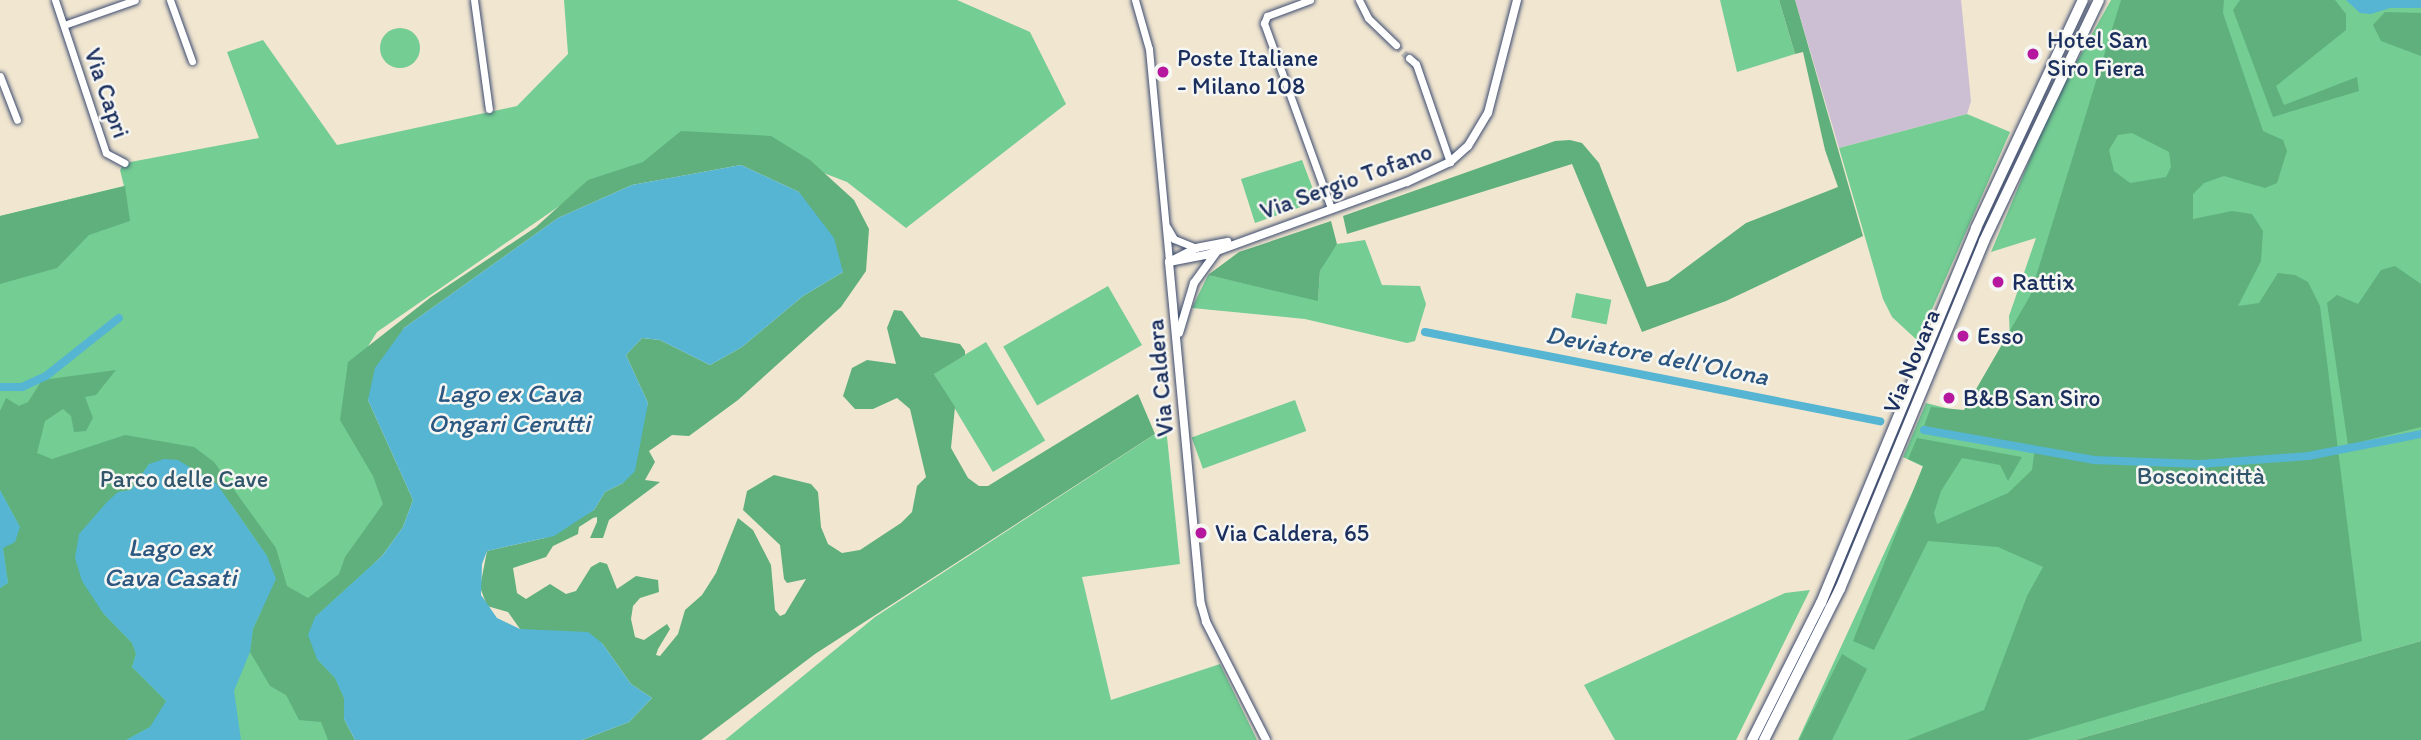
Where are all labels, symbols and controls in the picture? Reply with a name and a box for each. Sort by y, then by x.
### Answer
place label: Hotel San Siro Fiera [2047,26,2148,82]
street label: Via Capri [78,44,136,142]
place label: Poste Italiane - Milano 108 [1177,44,1320,100]
marker: Hotel San Siro Fiera [2025,46,2041,62]
marker: Poste Italiane - Milano 108 [1155,64,1171,80]
street label: Via Sergio Tofano [1258,137,1434,225]
place label: Rattix [2012,268,2074,296]
marker: Rattix [1990,274,2006,290]
street label: Via Novara [1876,305,1946,417]
street label: Via Caldera [1140,318,1180,438]
water label: Deviatore dell'Olona [1543,319,1771,393]
place label: Esso [1977,322,2024,350]
marker: Esso [1955,328,1971,344]
water label: Lago ex Cava Ongari Cerutti [428,378,590,440]
place label: B&B San Siro [1963,384,2101,412]
marker: B&B San Siro [1941,390,1957,406]
park label: Boscoincittà [2137,462,2265,490]
park label: Parco delle Cave [100,465,268,493]
place label: Via Caldera, 65 [1215,519,1370,547]
marker: Via Caldera, 65 [1193,525,1209,541]
water label: Lago ex Cava Casati [104,532,236,594]

